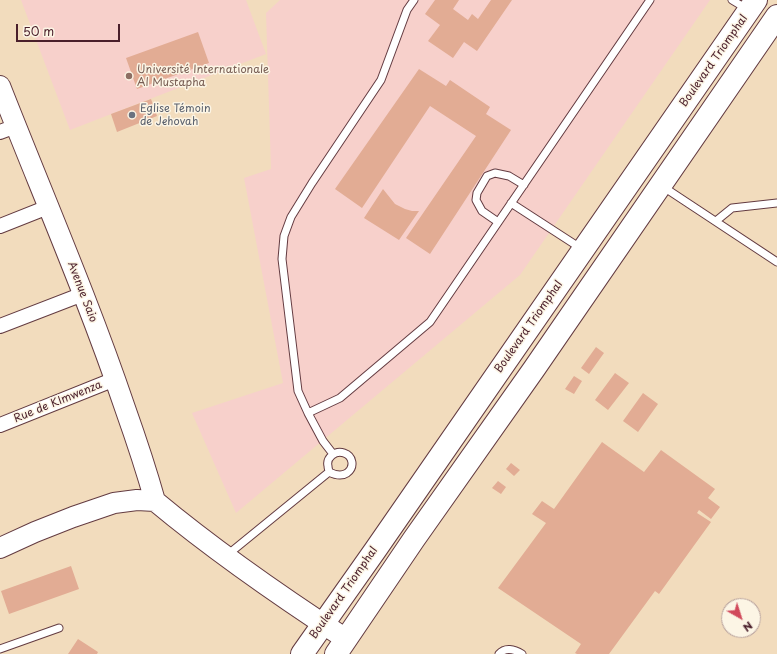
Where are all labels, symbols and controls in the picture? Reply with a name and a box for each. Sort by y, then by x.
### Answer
street label: Boulevard Triomphal [677,12,751,110]
scale bar [18,16,122,42]
text: 50 m [23,22,54,40]
place label: Université Internationale Al Mustapha [137,63,269,89]
marker: Université Internationale Al Mustapha [124,71,134,81]
place label: Eglise Témoin de Jehovah [140,102,210,128]
marker: Eglise Témoin de Jehovah [127,110,137,120]
street label: Avenue Saio [64,260,100,324]
street label: Boulevard Triomphal [492,278,566,376]
street label: Rue de KImwenza [12,378,104,426]
street label: Boulevard Triomphal [307,544,381,642]
north arrow [721,598,761,638]
text: N [740,618,757,636]

